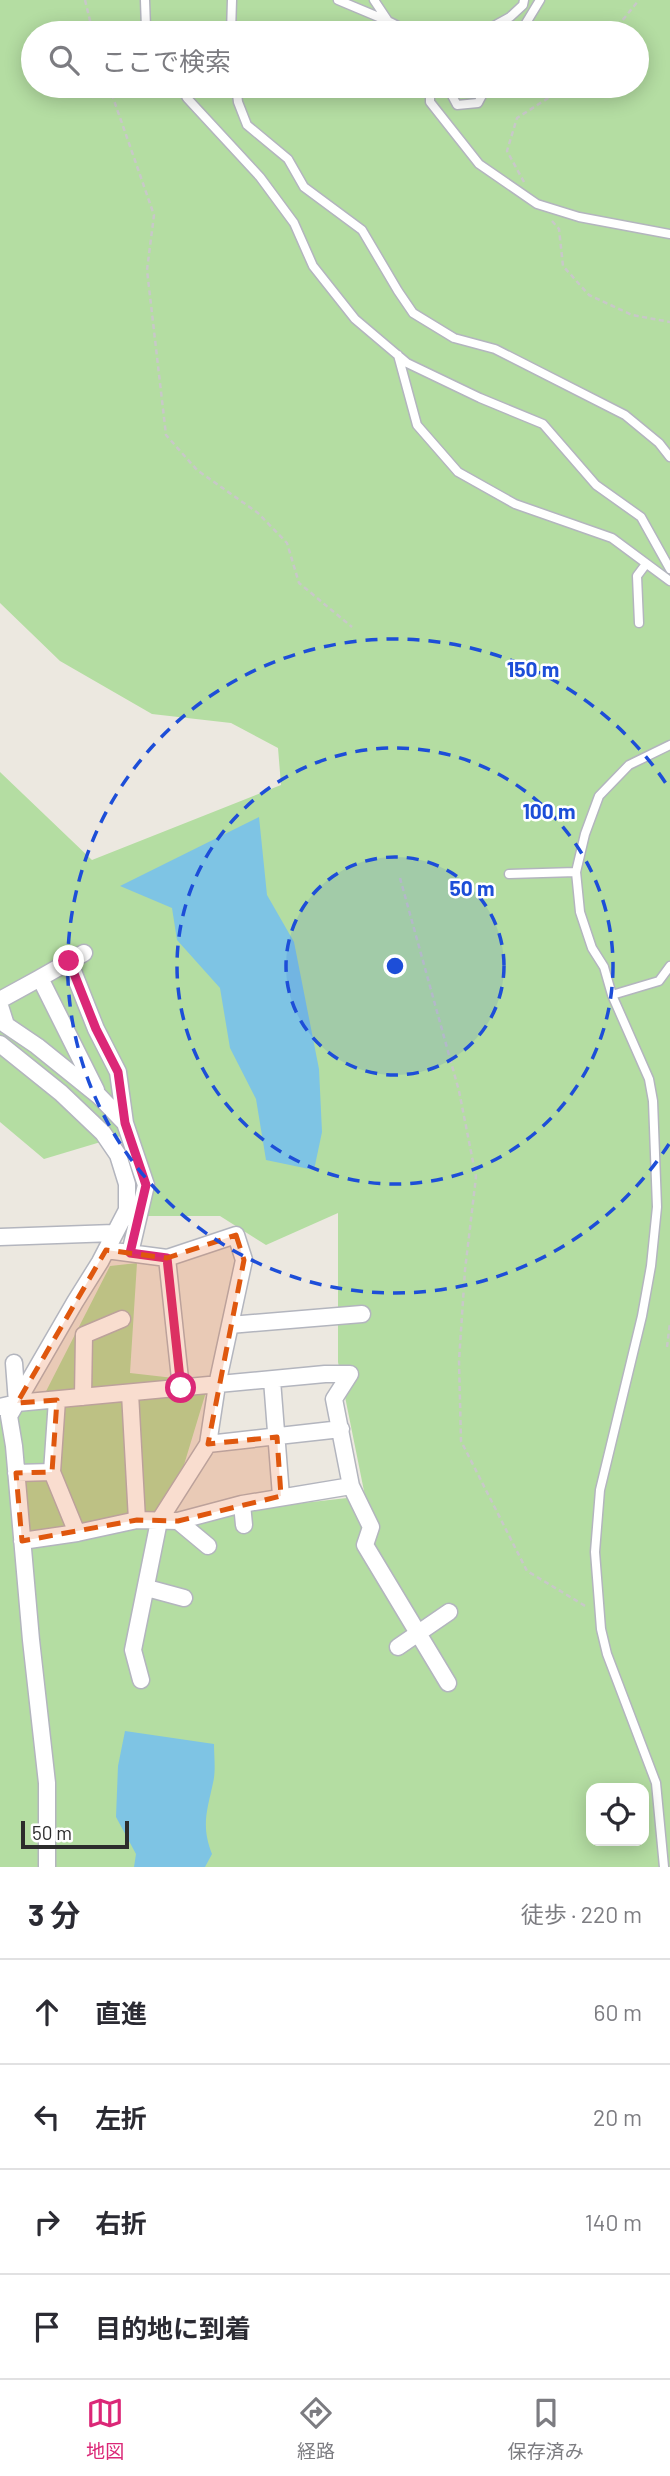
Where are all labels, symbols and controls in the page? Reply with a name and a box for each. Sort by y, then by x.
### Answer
search box [21,21,649,98]
icon: search [45,41,83,79]
text: ここで検索 [101,45,231,76]
text: 150 m [507,656,559,681]
text: 100 m [522,798,576,823]
text: 50 m [449,875,495,900]
route end [53,945,84,976]
centre of rings [383,954,407,978]
route start [165,1372,196,1403]
map controls [586,1783,649,1846]
button: locate [586,1783,649,1846]
scale bar [21,1818,130,1850]
text: 50 m [32,1821,72,1844]
text: 3 分 [28,1896,80,1932]
text: 徒歩 · 220 m [521,1900,642,1928]
icon: ahead [28,1993,66,2031]
text: 直進 [95,1997,147,2028]
text: 60 m [594,1998,642,2026]
icon: left [28,2098,66,2136]
text: 左折 [95,2102,147,2133]
text: 20 m [593,2103,642,2131]
icon: right [28,2203,66,2241]
text: 右折 [95,2207,147,2238]
text: 140 m [585,2208,642,2236]
icon: arrive [28,2308,66,2346]
text: 目的地に到着 [95,2312,251,2343]
tab: 地図 [86,2394,124,2463]
tab: 経路 [297,2394,335,2463]
tab: 保存済み [508,2394,584,2463]

